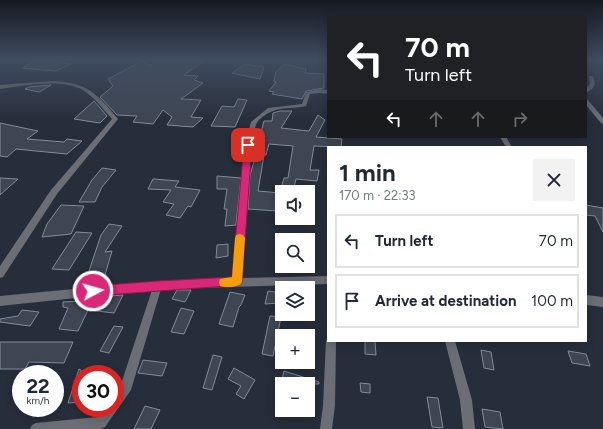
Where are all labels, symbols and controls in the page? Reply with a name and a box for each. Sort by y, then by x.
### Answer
text: 70 m [405,30,470,64]
icon: left [339,32,391,84]
text: Turn left [405,64,472,86]
icon: left [383,108,405,130]
icon: ahead [425,108,447,130]
icon: ahead [467,108,489,130]
icon: right [509,108,531,130]
pin [231,128,265,162]
icon: arrive [237,134,259,156]
text: 1 min [339,158,396,187]
button: close [533,159,575,201]
map controls [275,185,315,417]
button: sound [275,185,315,225]
text: 170 m · 22:33 [339,188,416,203]
icon: left [341,230,363,252]
text: Turn left [375,232,433,250]
text: 70 m [539,232,573,250]
button: search [275,233,315,273]
position arrow [72,270,114,312]
button: layers [275,281,315,321]
icon: arrive [341,290,363,312]
text: Arrive at destination [375,292,516,310]
text: 100 m [531,292,573,310]
button: + [275,329,315,369]
speed limit sign: 30 [72,365,124,417]
text: 22 [26,374,50,398]
button: − [275,377,315,417]
text: km/h [27,394,49,407]

